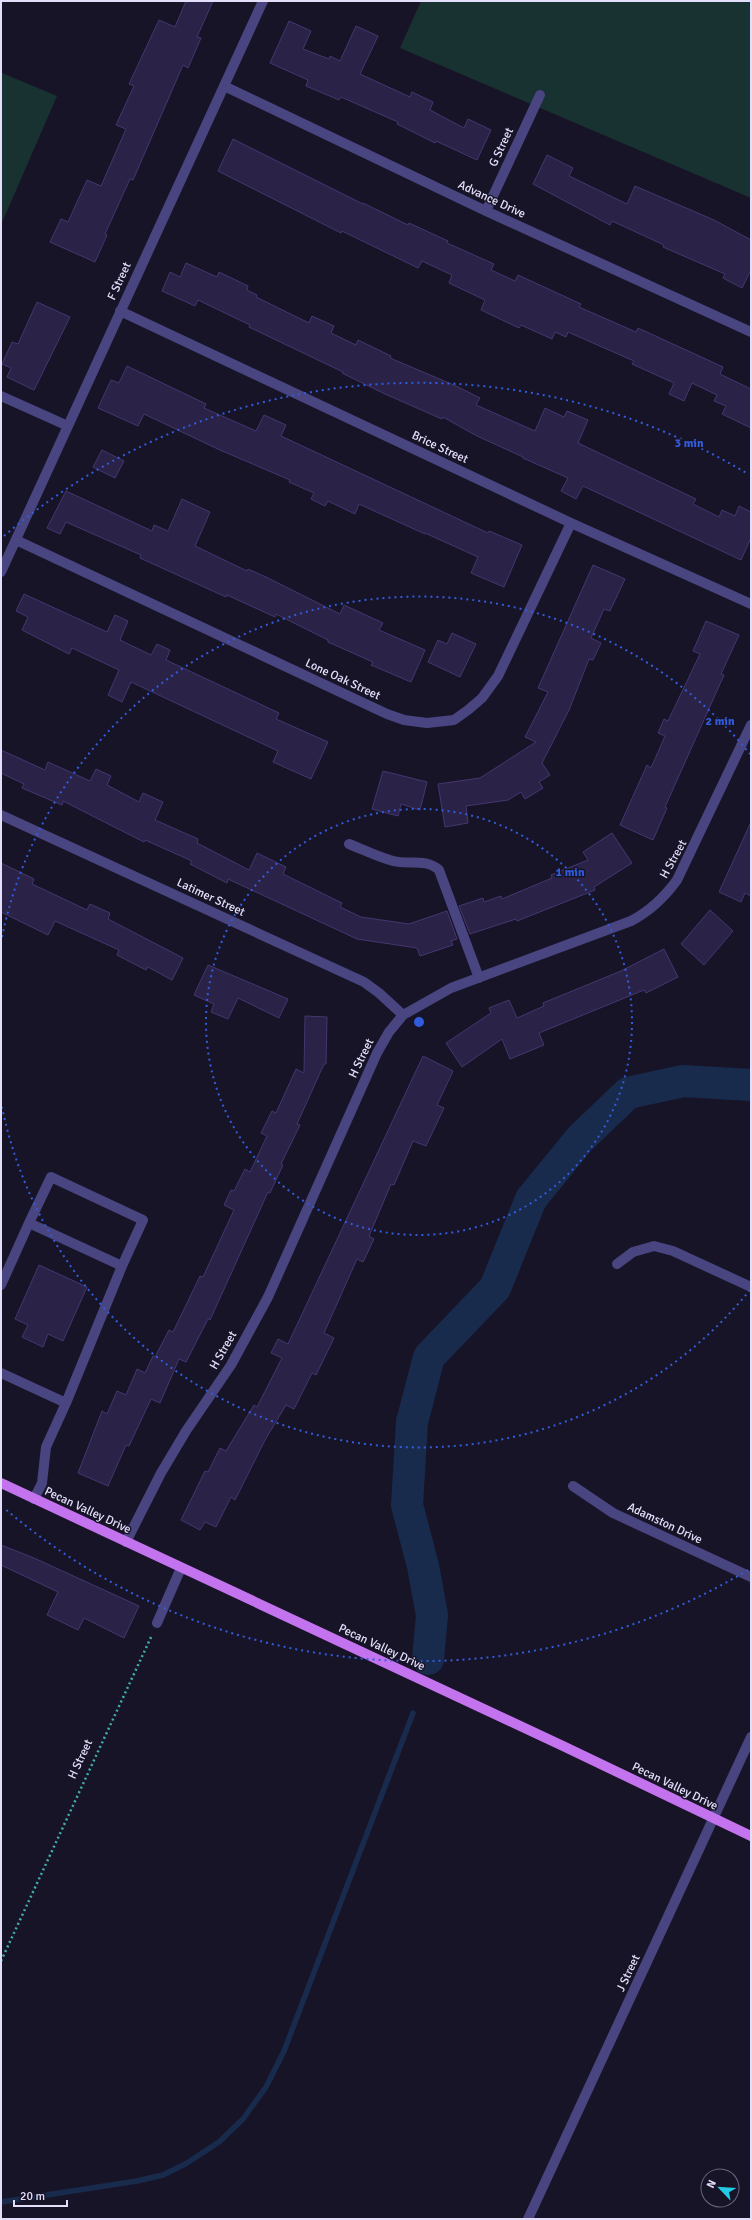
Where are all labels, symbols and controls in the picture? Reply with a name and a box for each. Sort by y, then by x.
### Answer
street label: G Street [486,125,517,169]
street label: Advance Drive [456,177,528,222]
street label: F Street [104,260,135,303]
street label: Brice Street [409,428,470,467]
text: 3 min [675,436,704,451]
street label: Lone Oak Street [303,656,383,703]
text: 2 min [706,714,735,729]
street label: H Street [657,837,690,881]
text: 1 min [556,865,585,880]
street label: Latimer Street [174,875,247,920]
centre of rings [412,1015,426,1029]
street label: H Street [346,1036,377,1080]
street label: H Street [206,1328,240,1372]
street label: Pecan Valley Drive [42,1484,133,1537]
street label: Adamston Drive [625,1500,705,1547]
street label: Pecan Valley Drive [336,1621,427,1674]
street label: H Street [65,1737,96,1781]
street label: Pecan Valley Drive [629,1759,720,1814]
street label: J Street [613,1952,644,1994]
north arrow [700,2168,740,2208]
text: N [704,2178,719,2190]
scale bar [14,2182,67,2208]
text: 20 m [20,2189,45,2204]

